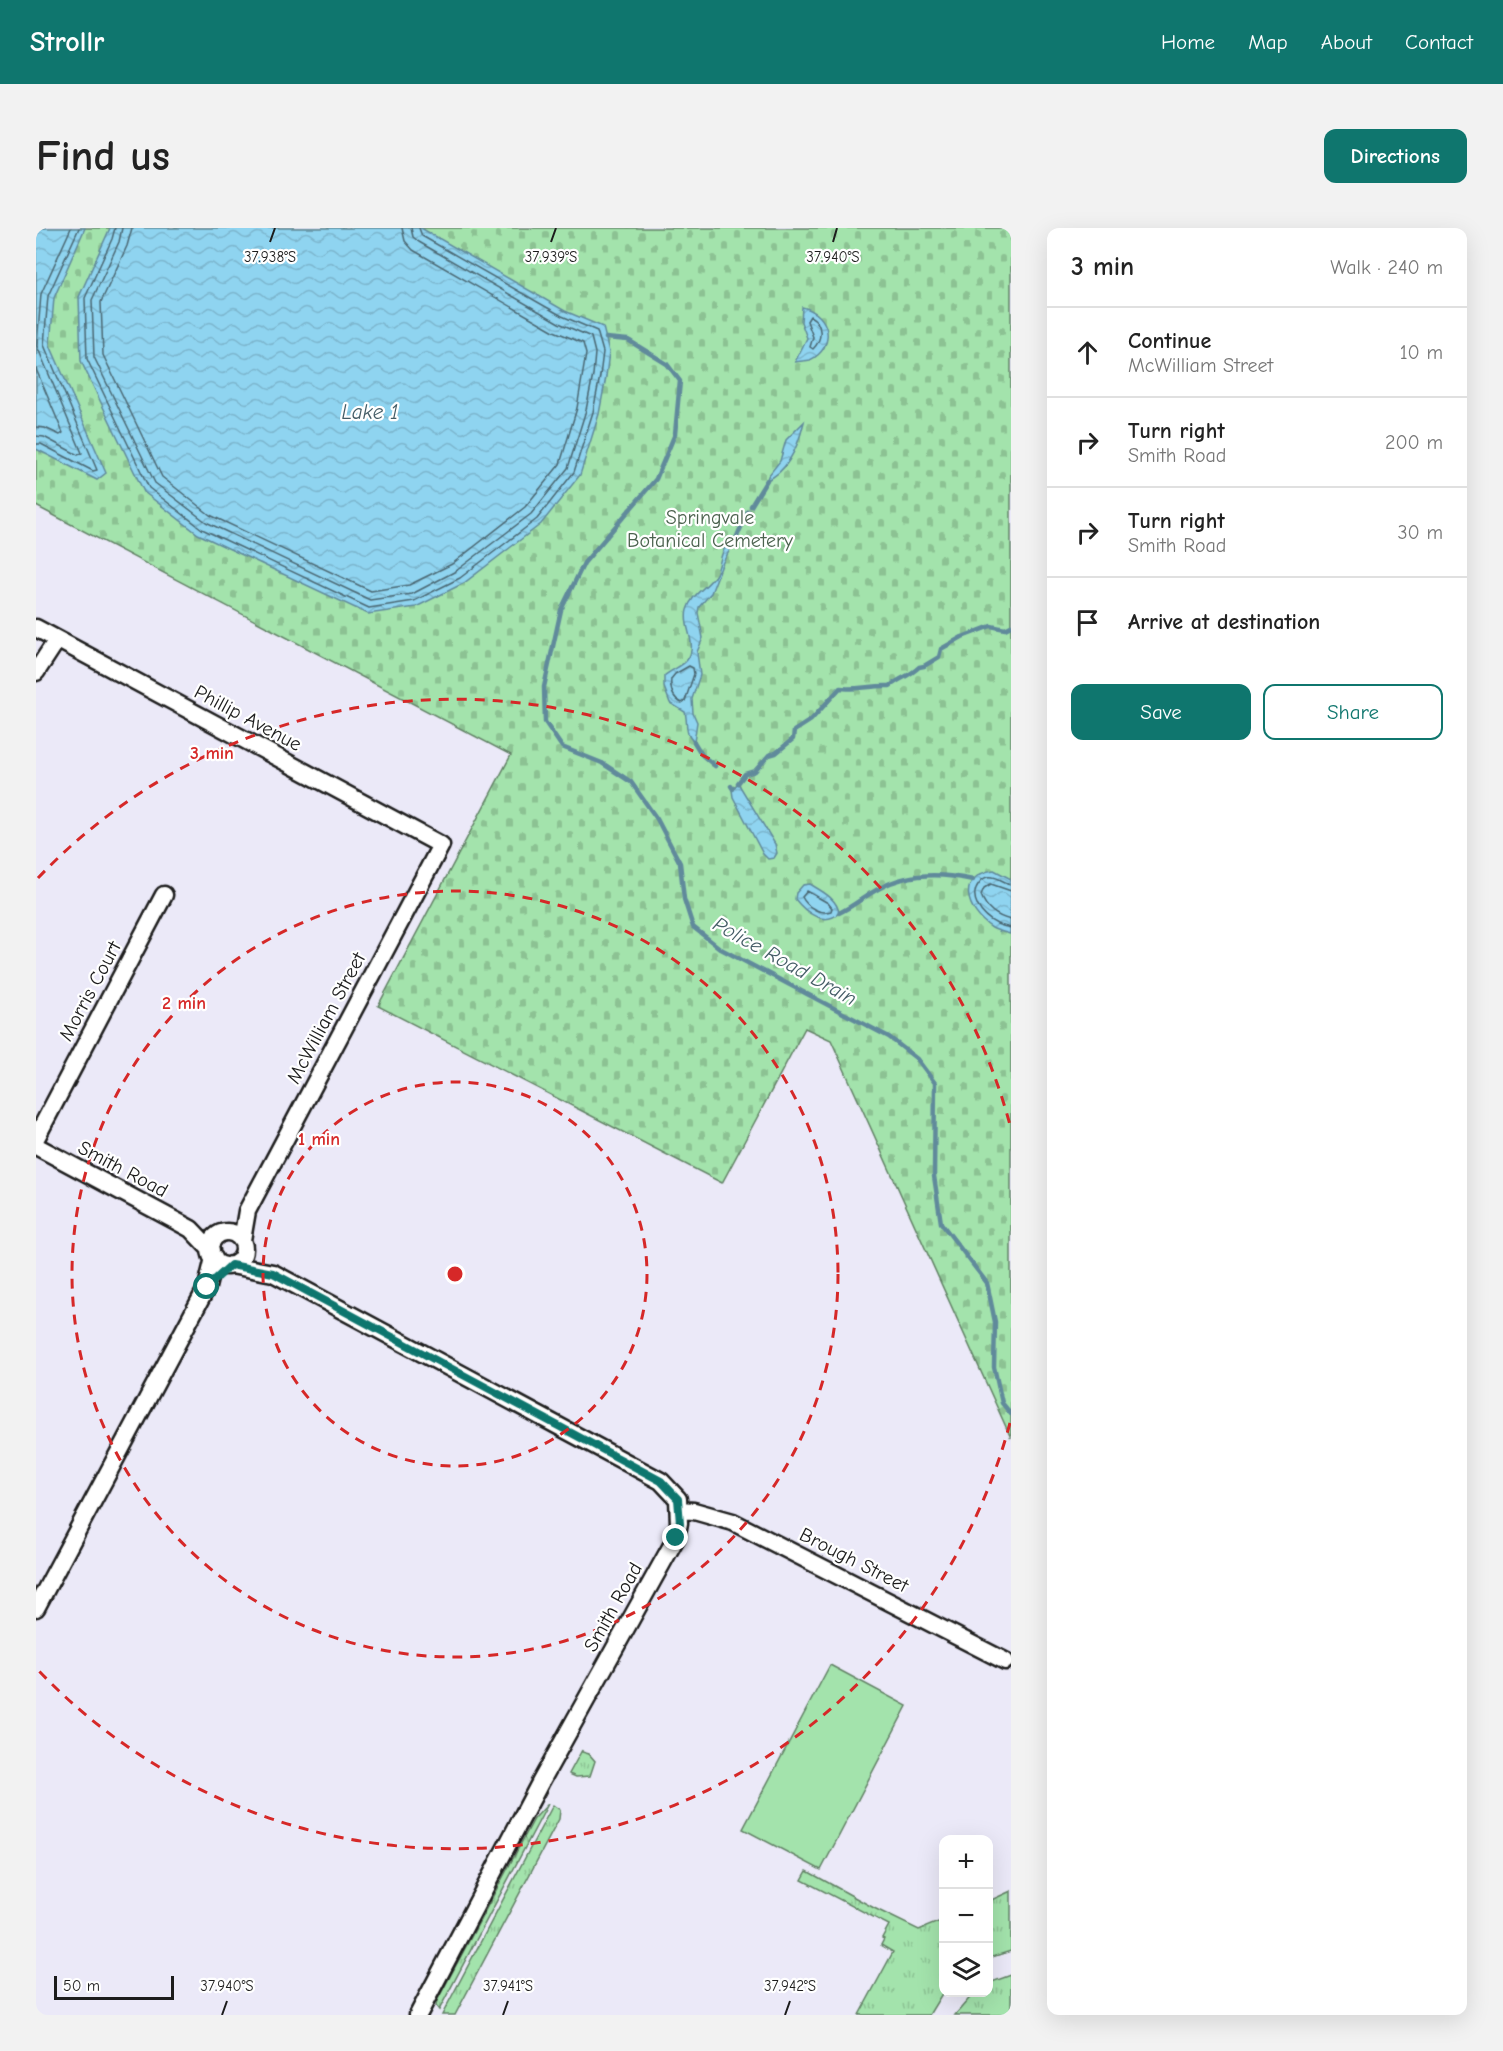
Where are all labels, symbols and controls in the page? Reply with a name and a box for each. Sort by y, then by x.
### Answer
text: Strollr [30,26,104,58]
text: Home [1161,30,1215,54]
text: Map [1248,30,1288,54]
text: About [1321,30,1372,54]
text: Contact [1405,30,1473,54]
button: Directions [1324,129,1467,183]
text: Find us [36,132,170,181]
text: 37.938°S [244,248,296,266]
text: 37.939°S [525,248,577,266]
text: 37.940°S [806,248,860,266]
text: 3 min [1071,252,1134,282]
text: Walk · 240 m [1330,256,1443,279]
text: Continue [1128,328,1211,354]
icon: ahead [1071,336,1104,369]
text: 10 m [1400,341,1443,364]
text: McWilliam Street [1128,354,1273,377]
water label: Lake 1 [341,400,399,424]
text: Turn right [1128,418,1225,444]
icon: right [1071,426,1104,459]
text: 200 m [1385,431,1443,454]
text: Smith Road [1128,444,1226,467]
park label: Springvale Botanical Cemetery [627,506,793,552]
text: Turn right [1128,508,1225,534]
icon: right [1071,516,1104,549]
text: 30 m [1397,521,1443,544]
text: Smith Road [1128,534,1226,557]
icon: arrive [1071,606,1104,639]
text: Arrive at destination [1128,609,1320,635]
street label: Phillip Avenue [191,680,305,756]
button: Save [1071,684,1251,740]
button: Share [1263,684,1443,740]
text: 3 min [190,743,234,764]
water label: Police Road Drain [709,912,861,1010]
street label: Morris Court [54,936,126,1045]
street label: McWilliam Street [282,947,371,1088]
text: 2 min [162,993,206,1014]
text: 1 min [298,1129,340,1150]
street label: Smith Road [74,1136,172,1202]
centre of rings [445,1264,465,1284]
route start [193,1273,219,1299]
street label: Brough Street [796,1523,913,1598]
route end [662,1524,688,1550]
street label: Smith Road [579,1558,647,1656]
map controls [939,1835,993,1997]
button: + [939,1835,993,1889]
button: − [939,1889,993,1943]
button: layers [939,1943,993,1997]
scale bar [54,1973,174,2000]
text: 50 m [63,1977,100,1995]
text: 37.940°S [200,1977,254,1995]
text: 37.941°S [483,1977,533,1995]
text: 37.942°S [764,1977,816,1995]

